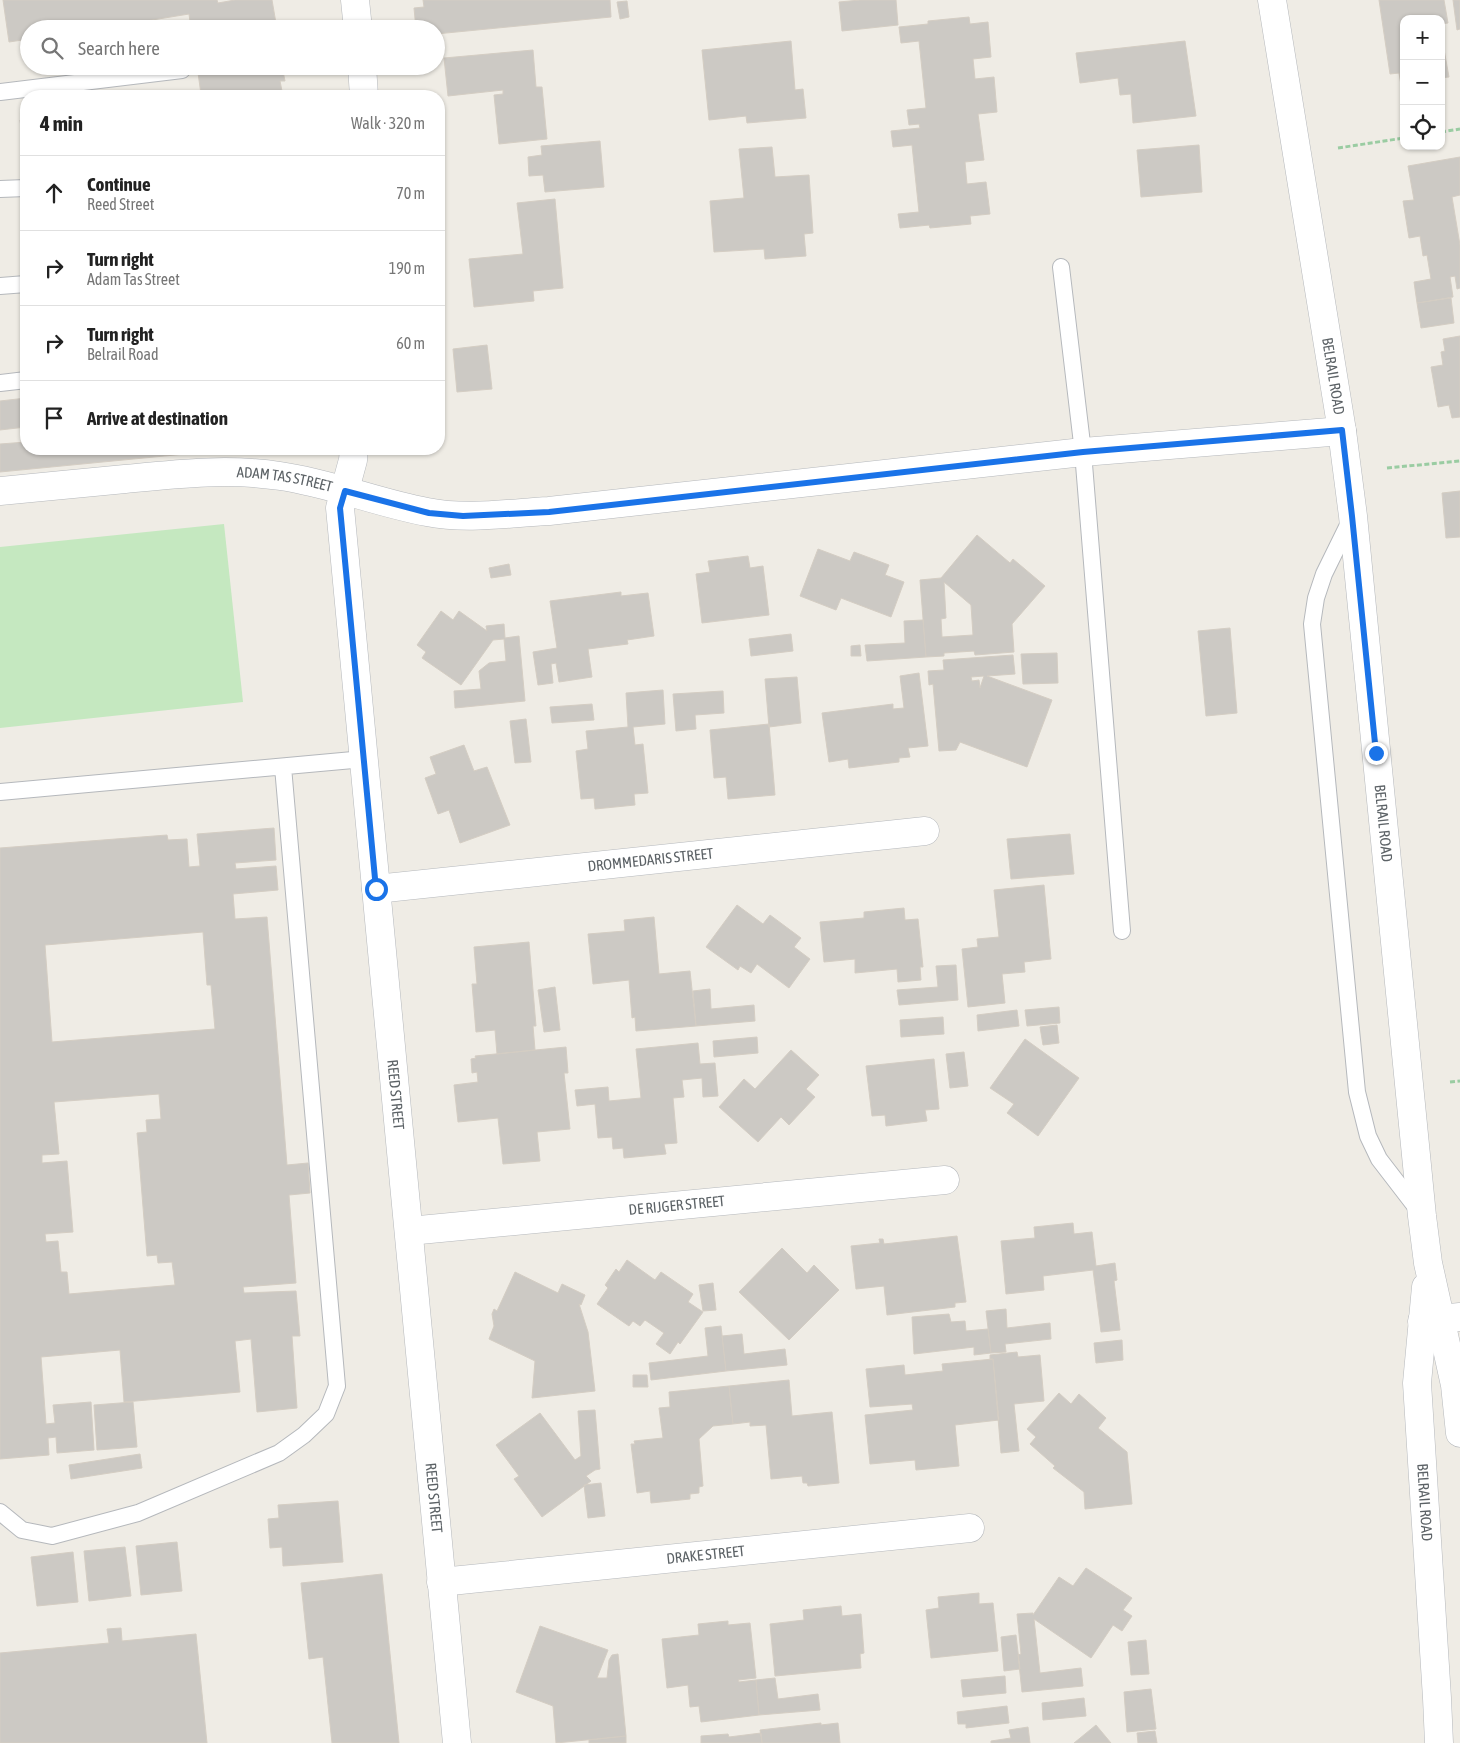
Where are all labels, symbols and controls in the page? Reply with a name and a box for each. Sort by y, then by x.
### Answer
map controls [1400,15,1445,150]
button: + [1400,15,1445,60]
search box [20,20,445,75]
icon: search [38,34,66,62]
text: Search here [78,37,160,59]
button: − [1400,60,1445,105]
button: locate [1400,105,1445,150]
text: 4 min [40,111,83,135]
text: Walk · 320 m [351,114,425,132]
text: Continue [87,173,151,195]
icon: ahead [40,179,68,207]
text: 70 m [396,184,425,202]
text: Reed Street [87,195,154,213]
text: Turn right [87,248,154,270]
icon: right [40,254,68,282]
text: 190 m [389,259,425,277]
text: Adam Tas Street [87,270,180,288]
text: Turn right [87,323,154,345]
icon: right [40,329,68,357]
text: 60 m [396,334,425,352]
street label: BELRAIL ROAD [1319,336,1348,416]
text: Belrail Road [87,345,159,363]
icon: arrive [40,404,68,432]
text: Arrive at destination [87,407,228,429]
street label: ADAM TAS STREET [236,463,335,495]
route end [1365,742,1388,765]
street label: BELRAIL ROAD [1371,784,1396,863]
street label: DROMMEDARIS STREET [587,844,715,875]
route start [365,878,388,901]
street label: REED STREET [384,1059,408,1131]
street label: DE RIJGER STREET [628,1192,726,1218]
street label: REED STREET [422,1462,446,1534]
street label: BELRAIL ROAD [1414,1463,1436,1542]
street label: DRAKE STREET [665,1542,746,1567]

